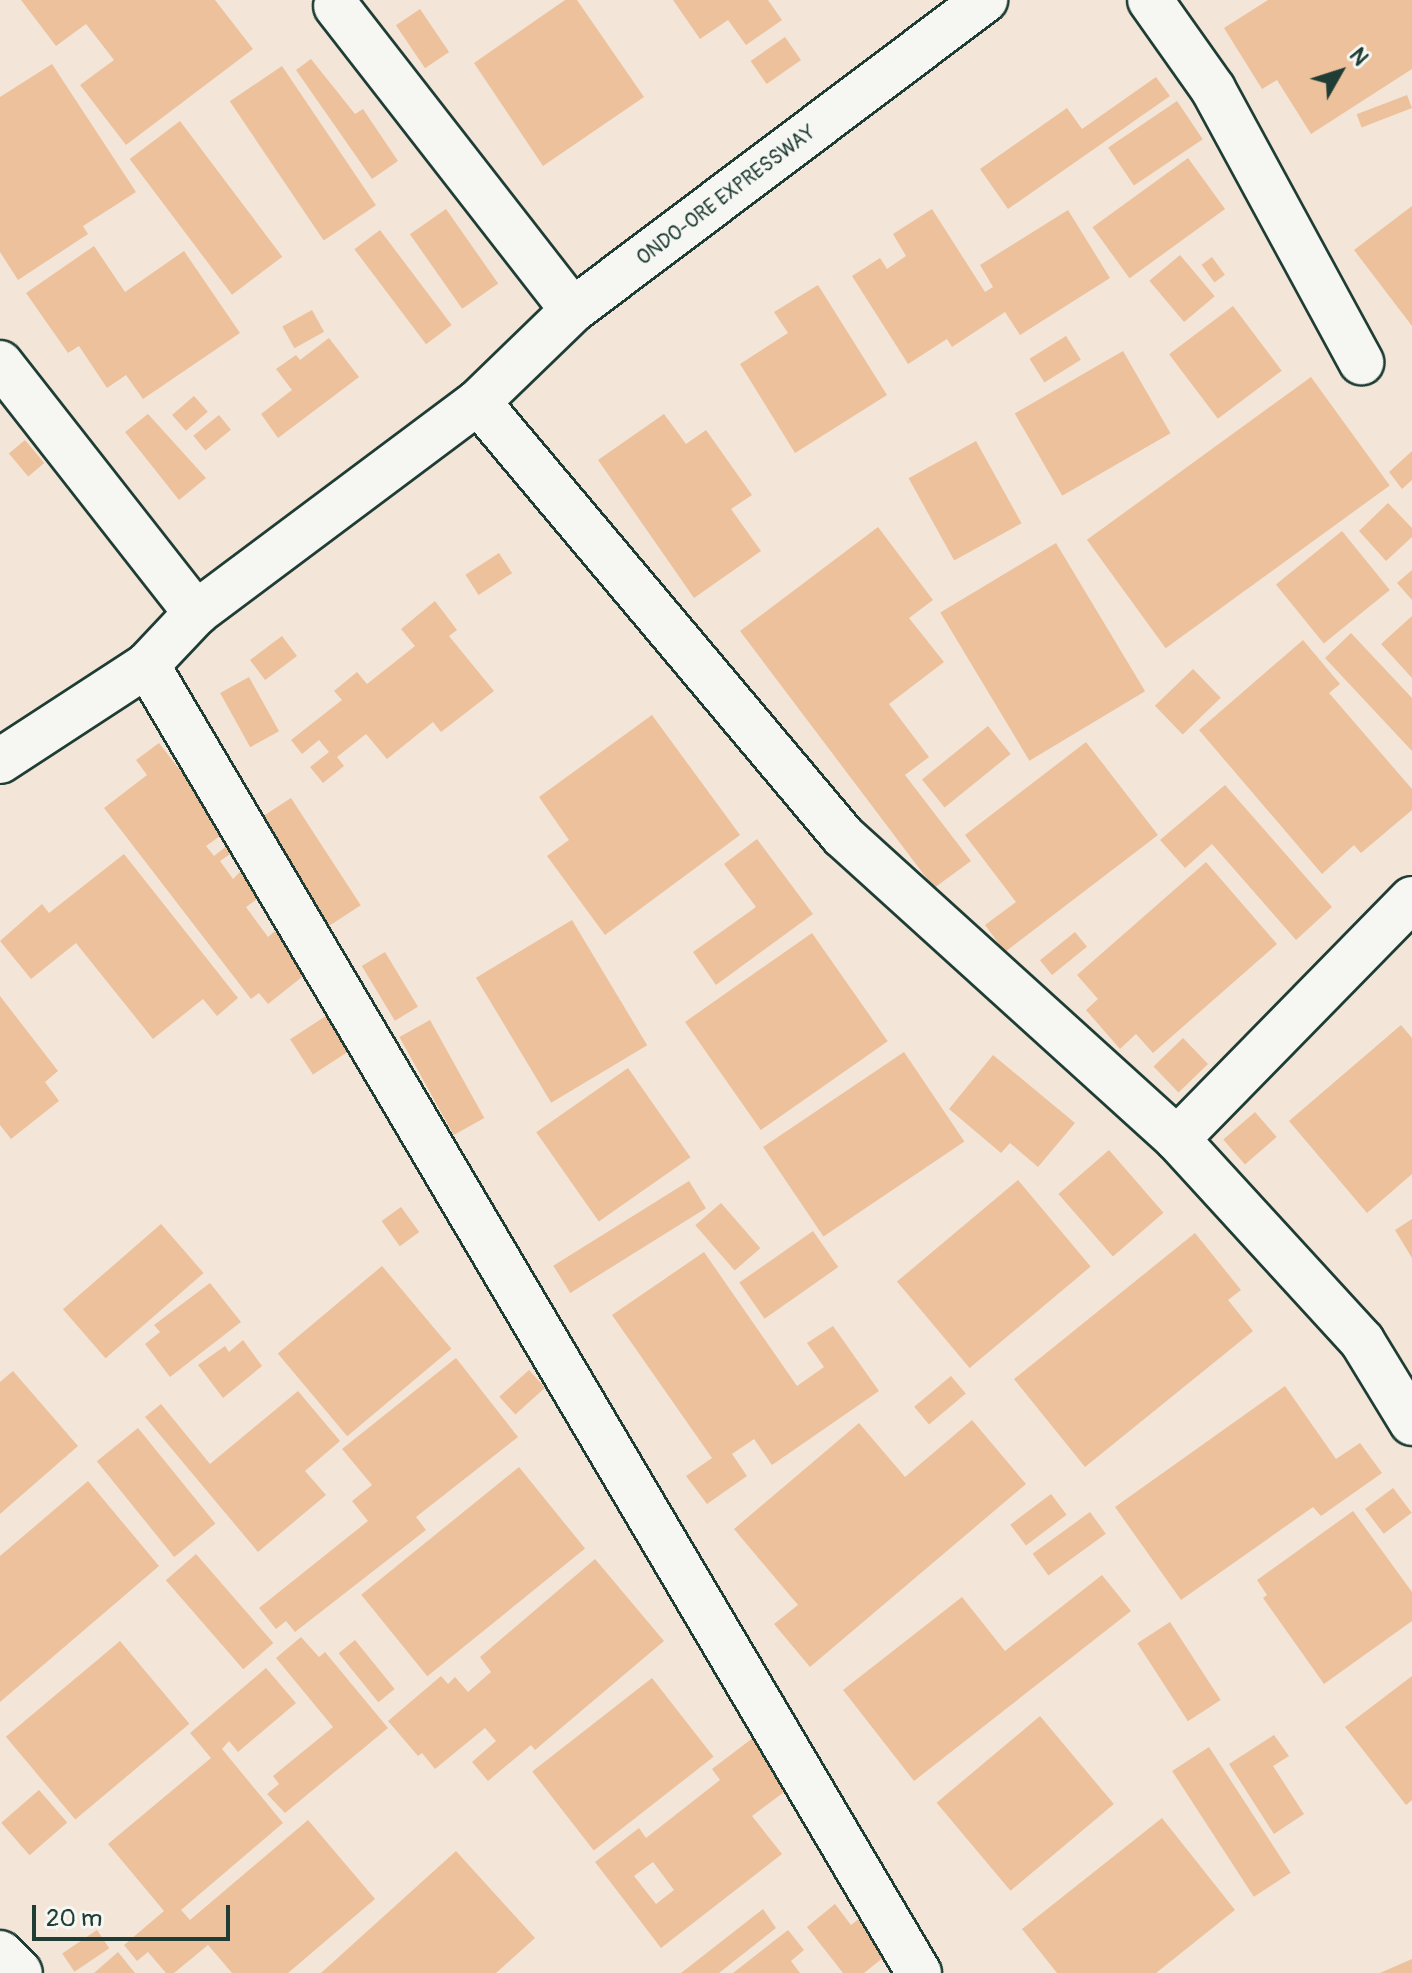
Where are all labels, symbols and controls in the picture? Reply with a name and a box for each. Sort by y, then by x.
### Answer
north arrow [1300,32,1380,112]
text: N [1343,42,1374,71]
street label: ONDO-ORE EXPRESSWAY [632,120,820,270]
scale bar [36,1889,234,1939]
text: 20 m [46,1904,102,1933]

